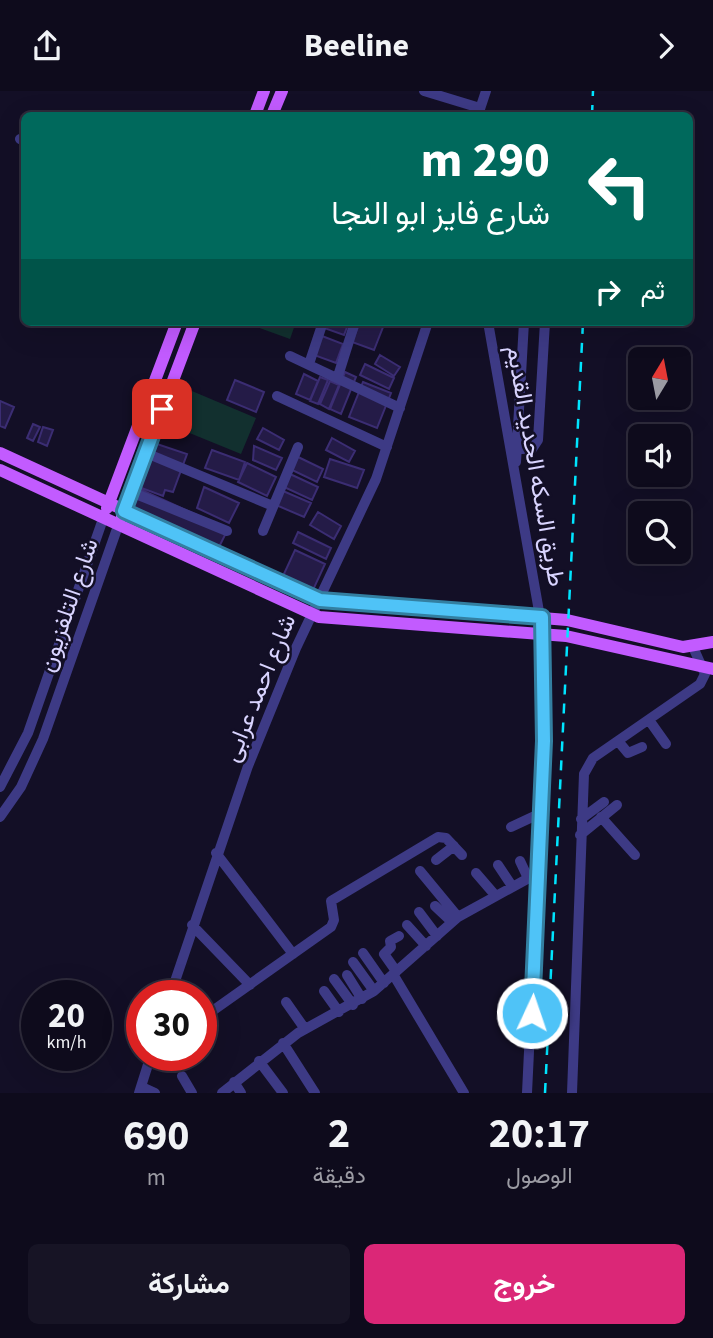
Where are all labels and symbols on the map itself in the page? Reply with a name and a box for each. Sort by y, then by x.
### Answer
street label: طريق السكه الحديد القديم [497,343,574,589]
north arrow [628,347,691,409]
pin [132,379,192,439]
street label: شارع التلفزيون [29,534,108,677]
street label: شارع احمد عرابى [214,609,305,767]
position arrow [495,976,569,1050]
speed limit sign: 30 [126,980,217,1071]

